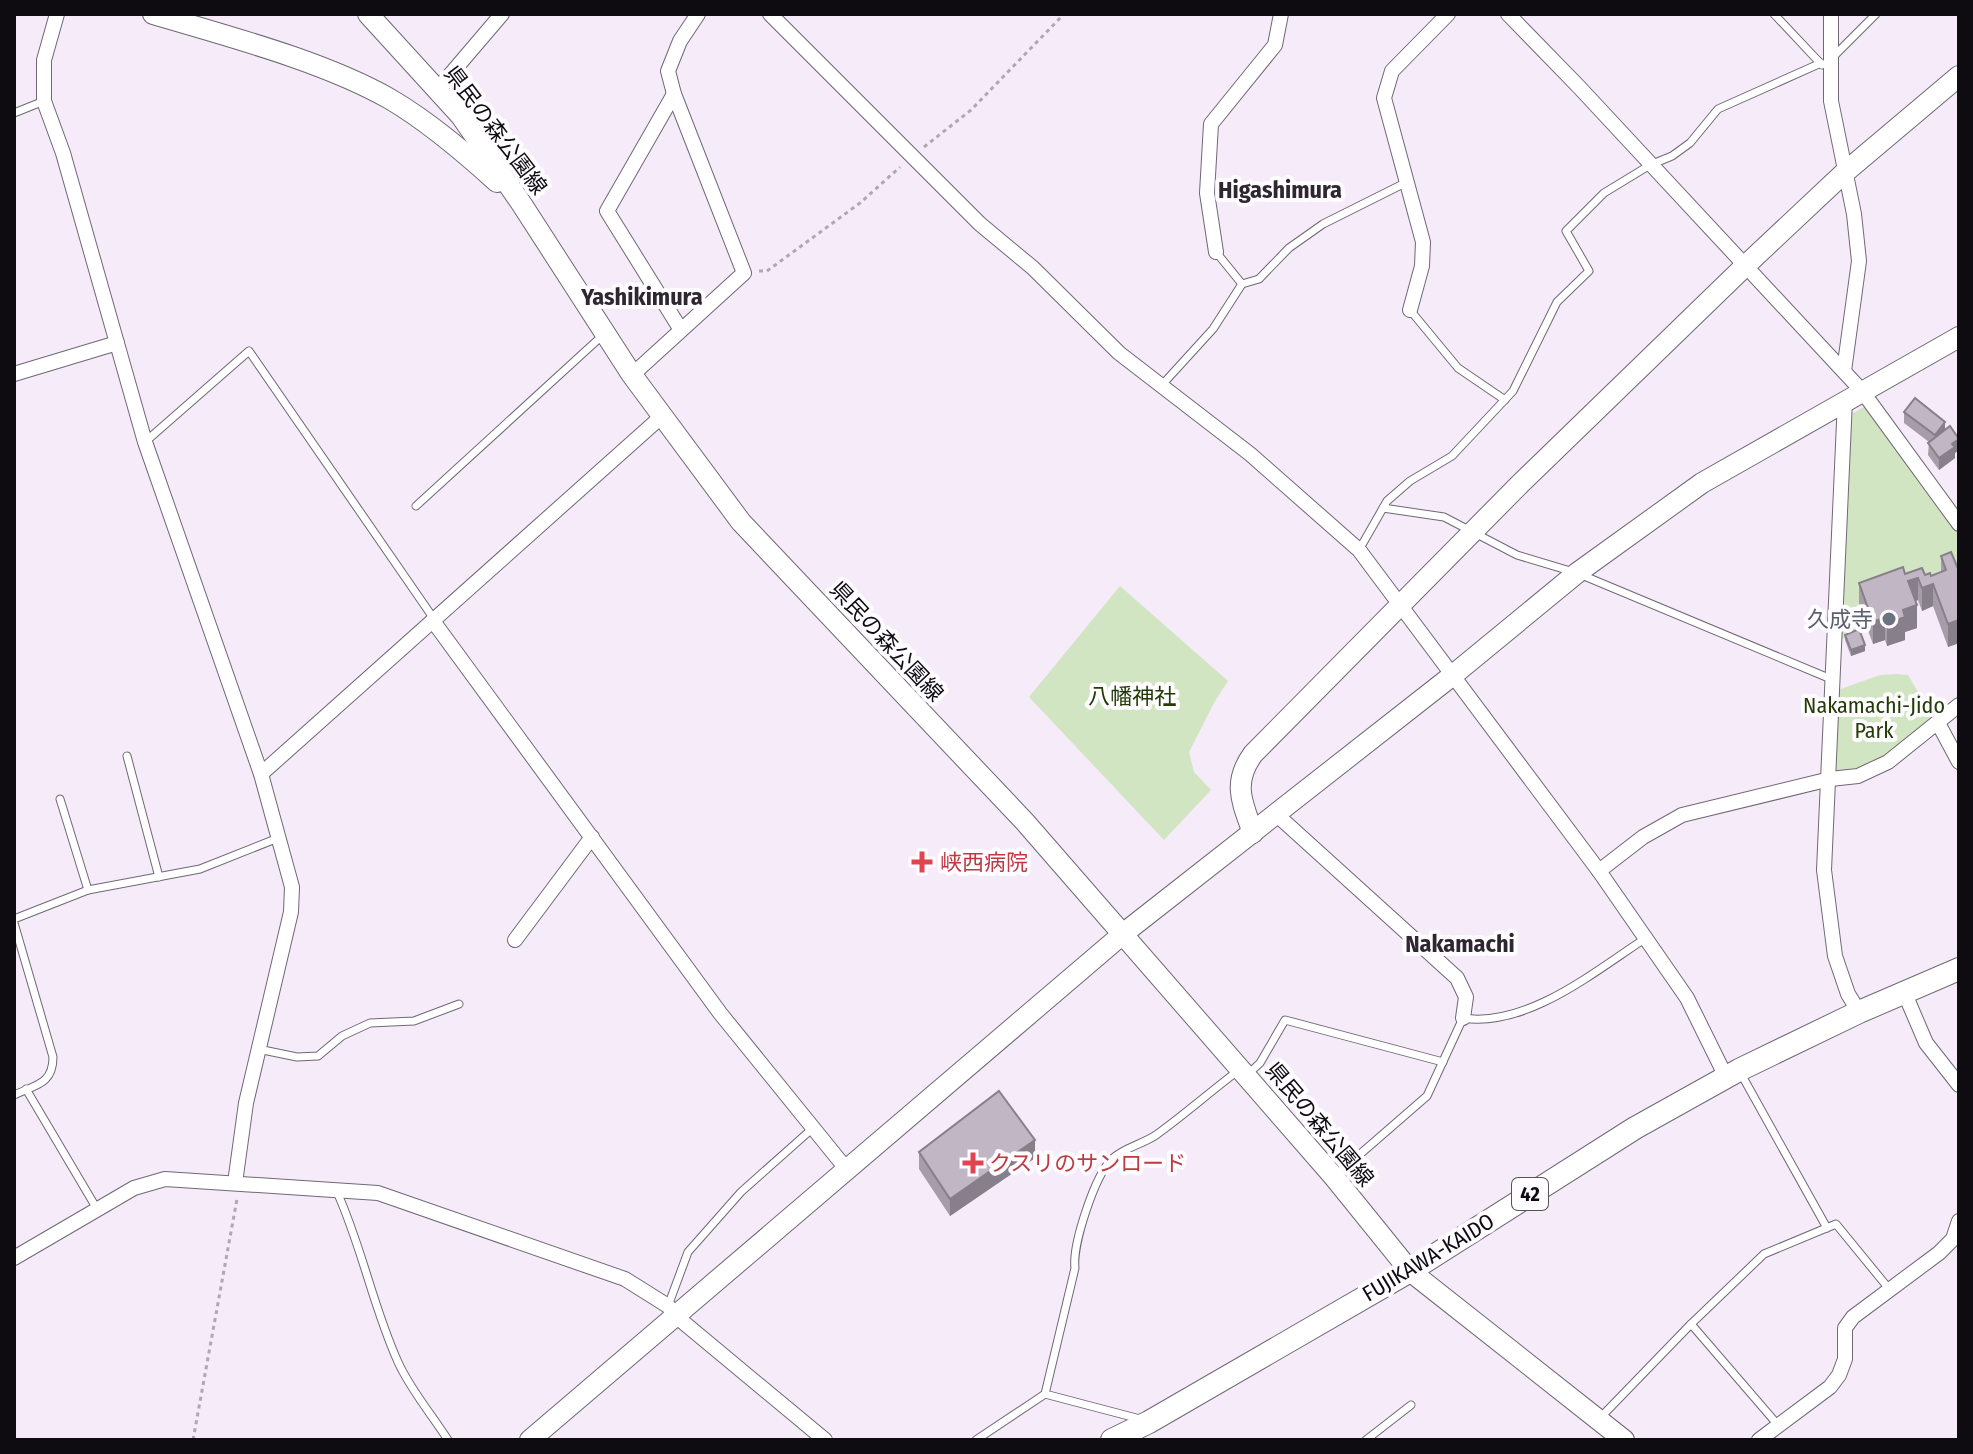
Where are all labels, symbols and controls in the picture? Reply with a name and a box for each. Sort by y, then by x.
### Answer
street label: 県民の森公園線 [438,61,553,200]
district label: Higashimura [1218,176,1342,204]
district label: Yashikimura [580,283,703,311]
street label: 県民の森公園線 [824,576,949,707]
place label: 久成寺 [1807,606,1873,633]
marker: 久成寺 [1880,610,1898,628]
park label: 八幡神社 [1088,683,1176,710]
park label: Nakamachi-Jido Park [1803,692,1945,744]
place label: 峡西病院 [940,849,1028,876]
marker: 峡西病院 [911,851,933,873]
district label: Nakamachi [1405,930,1515,958]
street label: 県民の森公園線 [1260,1057,1379,1192]
place label: クスリのサンロード [989,1150,1186,1177]
marker: クスリのサンロード [964,1154,982,1172]
road number: 42 [1512,1178,1548,1210]
street label: FUJIKAWA-KAIDO [1357,1207,1499,1307]

